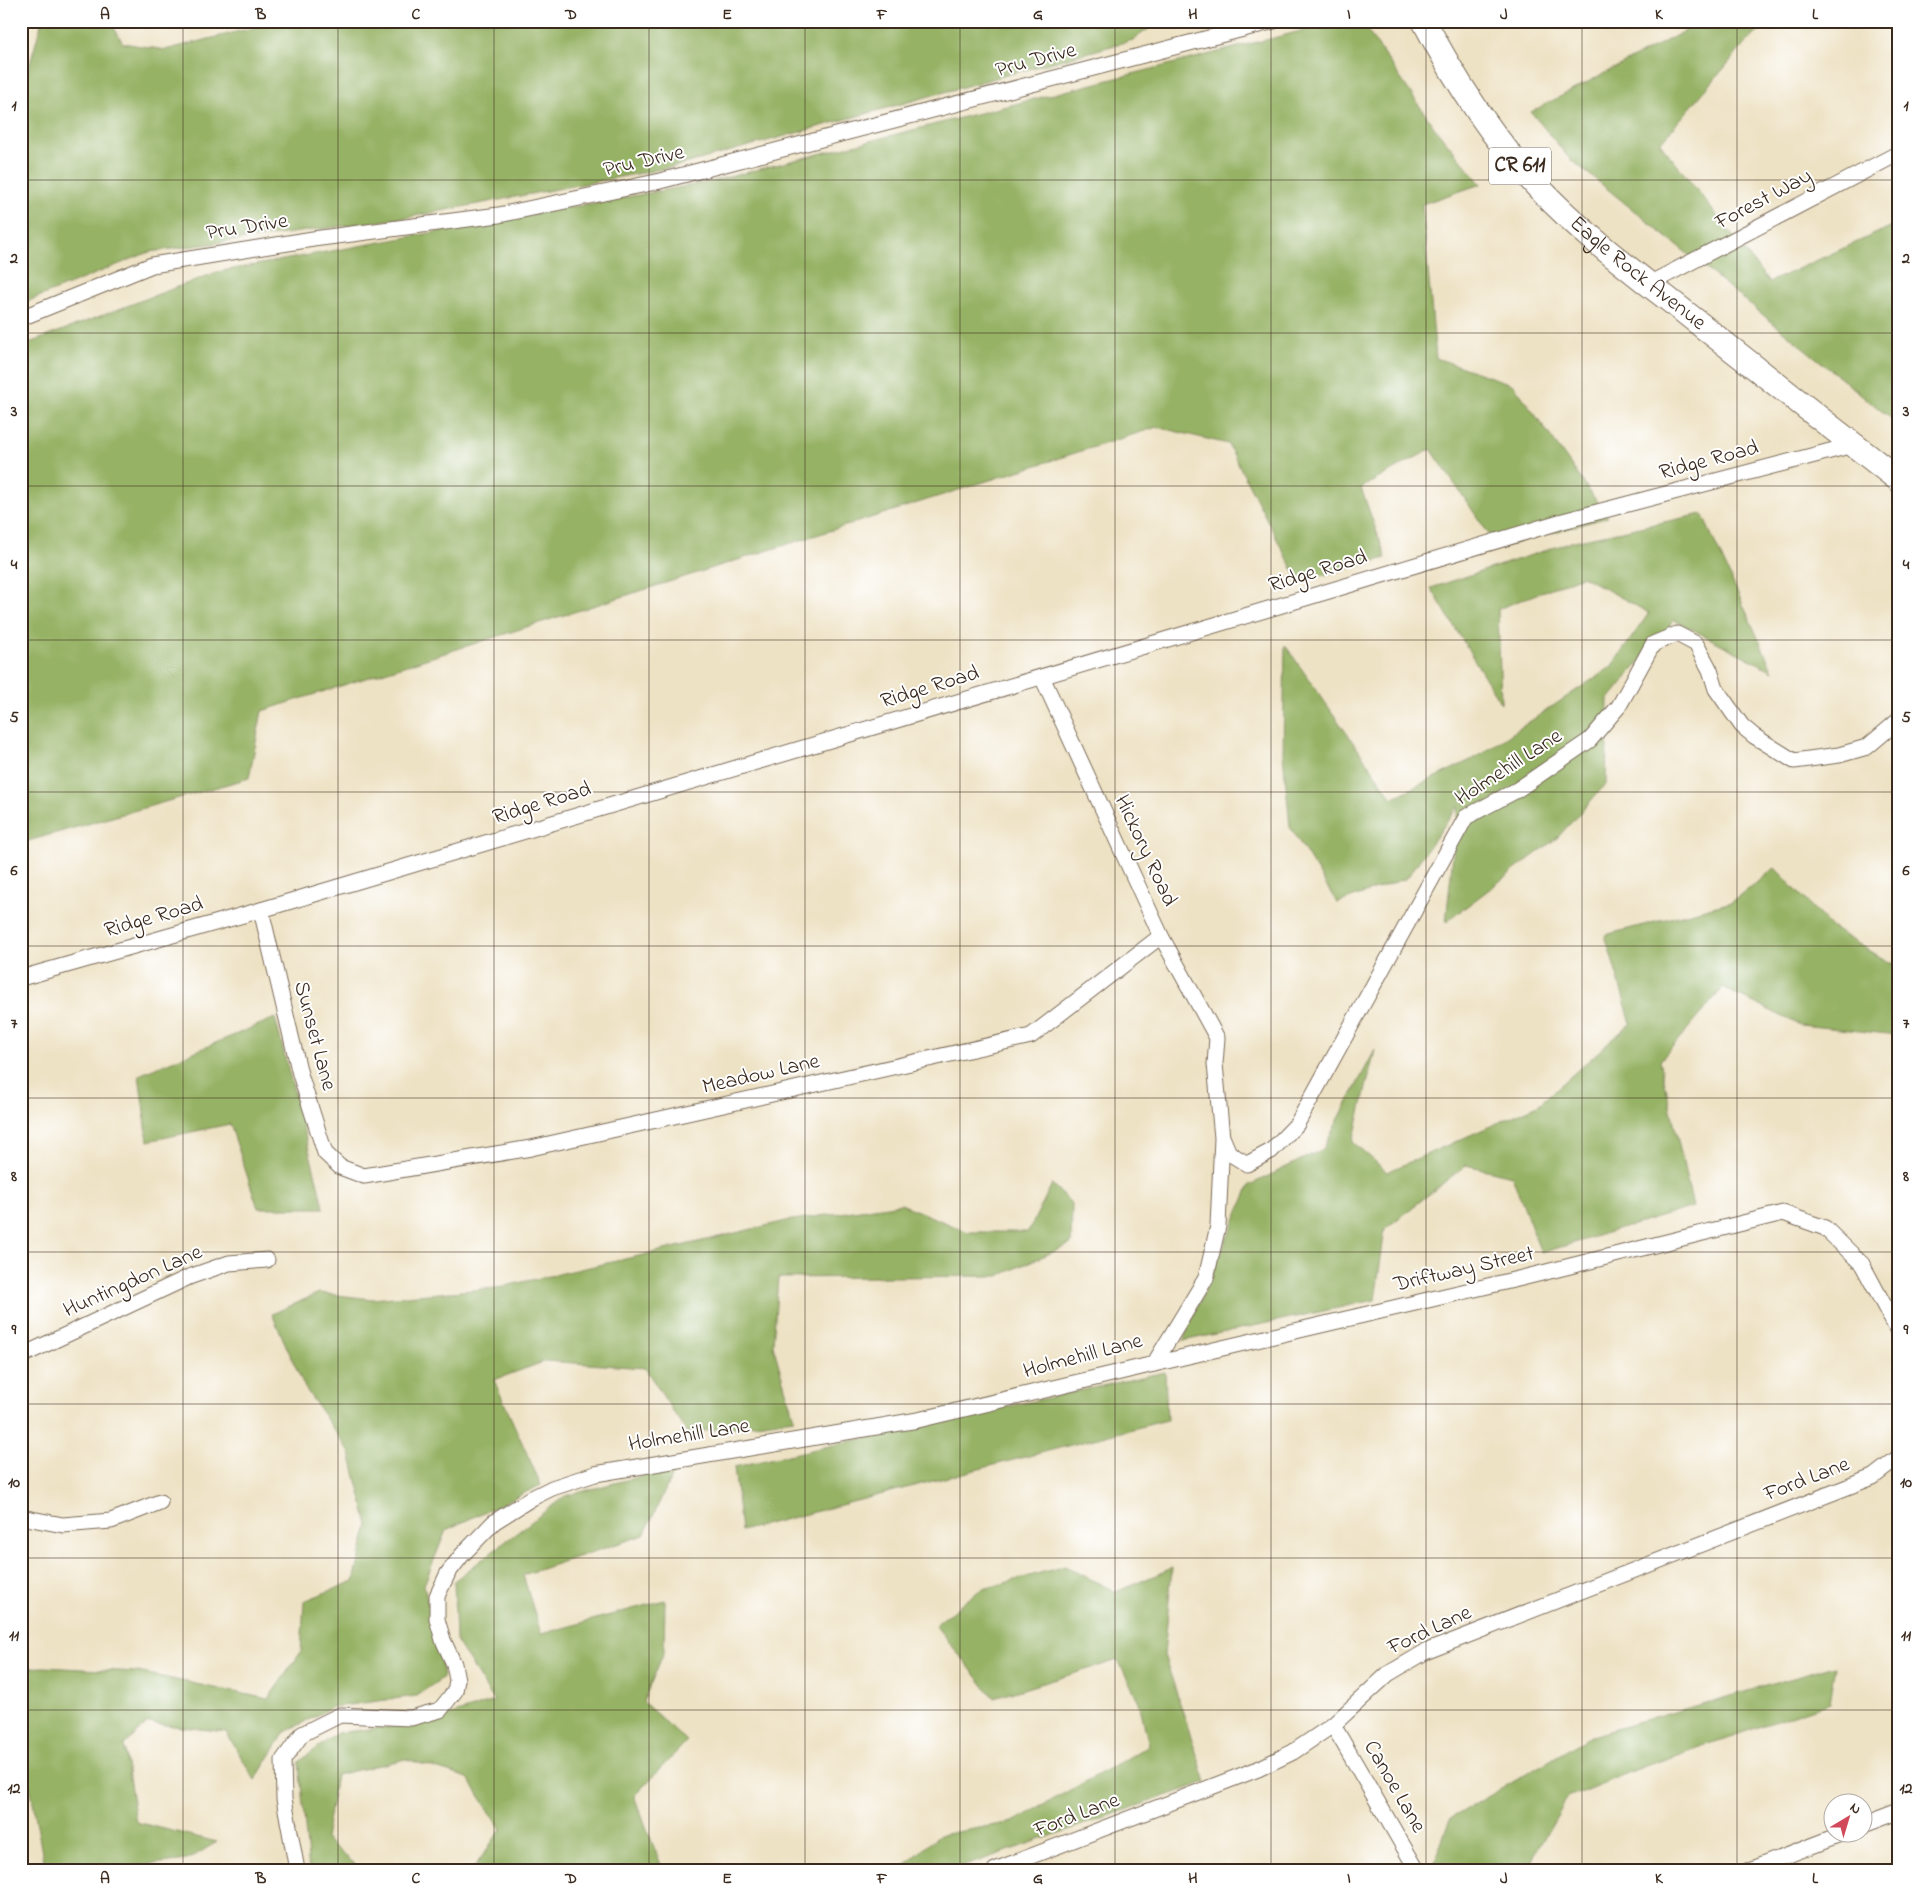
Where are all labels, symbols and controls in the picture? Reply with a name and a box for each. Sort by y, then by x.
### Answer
text: A [100,3,110,27]
text: B [255,3,267,27]
text: C [412,3,421,27]
text: D [564,3,577,27]
text: E [722,3,732,27]
text: F [876,3,888,27]
text: G [1033,3,1043,27]
text: H [1188,3,1198,27]
text: I [1347,3,1351,27]
text: J [1500,3,1508,27]
text: K [1655,3,1664,27]
text: L [1812,3,1819,27]
street label: Pru Drive [992,35,1080,87]
text: 1 [11,94,17,118]
text: 1 [1903,94,1909,118]
street label: Pru Drive [600,137,688,187]
road number: CR 611 [1489,148,1551,185]
street label: Forest Way [1709,161,1819,240]
street label: Pru Drive [204,206,290,250]
street label: Eagle Rock Avenue [1562,209,1713,339]
text: 2 [9,247,18,271]
text: 2 [1901,247,1910,271]
text: 3 [10,400,18,424]
text: 3 [1902,400,1910,424]
street label: Ridge Road [1656,432,1762,491]
street label: Ridge Road [1265,542,1372,603]
text: 4 [10,553,18,577]
text: 4 [1902,553,1910,577]
street label: Ridge Road [877,658,984,719]
text: 5 [9,706,19,730]
text: 5 [1901,706,1911,730]
street label: Holmehill Lane [1449,721,1569,815]
street label: Ridge Road [489,774,596,835]
street label: Hickory Road [1104,790,1185,913]
text: 6 [9,859,18,883]
text: 6 [1901,859,1910,883]
street label: Ridge Road [101,889,208,948]
street label: Sunset Lane [284,978,344,1094]
text: 7 [11,1012,18,1036]
text: 7 [1903,1012,1910,1036]
street label: Meadow Lane [699,1046,823,1104]
text: 8 [10,1165,17,1189]
text: 8 [1902,1165,1909,1189]
street label: Huntingdon Lane [58,1237,208,1328]
street label: Driftway Street [1390,1238,1538,1303]
text: 9 [11,1318,17,1342]
text: 9 [1903,1318,1909,1342]
street label: Holmehill Lane [1020,1326,1146,1388]
street label: Holmehill Lane [626,1411,752,1461]
street label: Ford Lane [1759,1449,1854,1511]
text: 10 [8,1471,20,1495]
text: 10 [1900,1471,1912,1495]
street label: Ford Lane [1382,1598,1477,1665]
text: 11 [9,1624,20,1648]
text: 11 [1901,1624,1912,1648]
street label: Canoe Lane [1355,1735,1434,1839]
text: 12 [7,1777,21,1801]
text: 12 [1899,1777,1913,1801]
street label: Ford Lane [1029,1785,1124,1847]
north arrow [1822,1794,1872,1844]
text: N [1845,1798,1865,1820]
text: A [100,1867,110,1891]
text: B [255,1867,267,1891]
text: C [412,1867,421,1891]
text: D [564,1867,577,1891]
text: E [722,1867,732,1891]
text: F [876,1867,888,1891]
text: G [1033,1867,1043,1891]
text: H [1188,1867,1198,1891]
text: I [1347,1867,1351,1891]
text: J [1500,1867,1508,1891]
text: K [1655,1867,1664,1891]
text: L [1812,1867,1819,1891]

